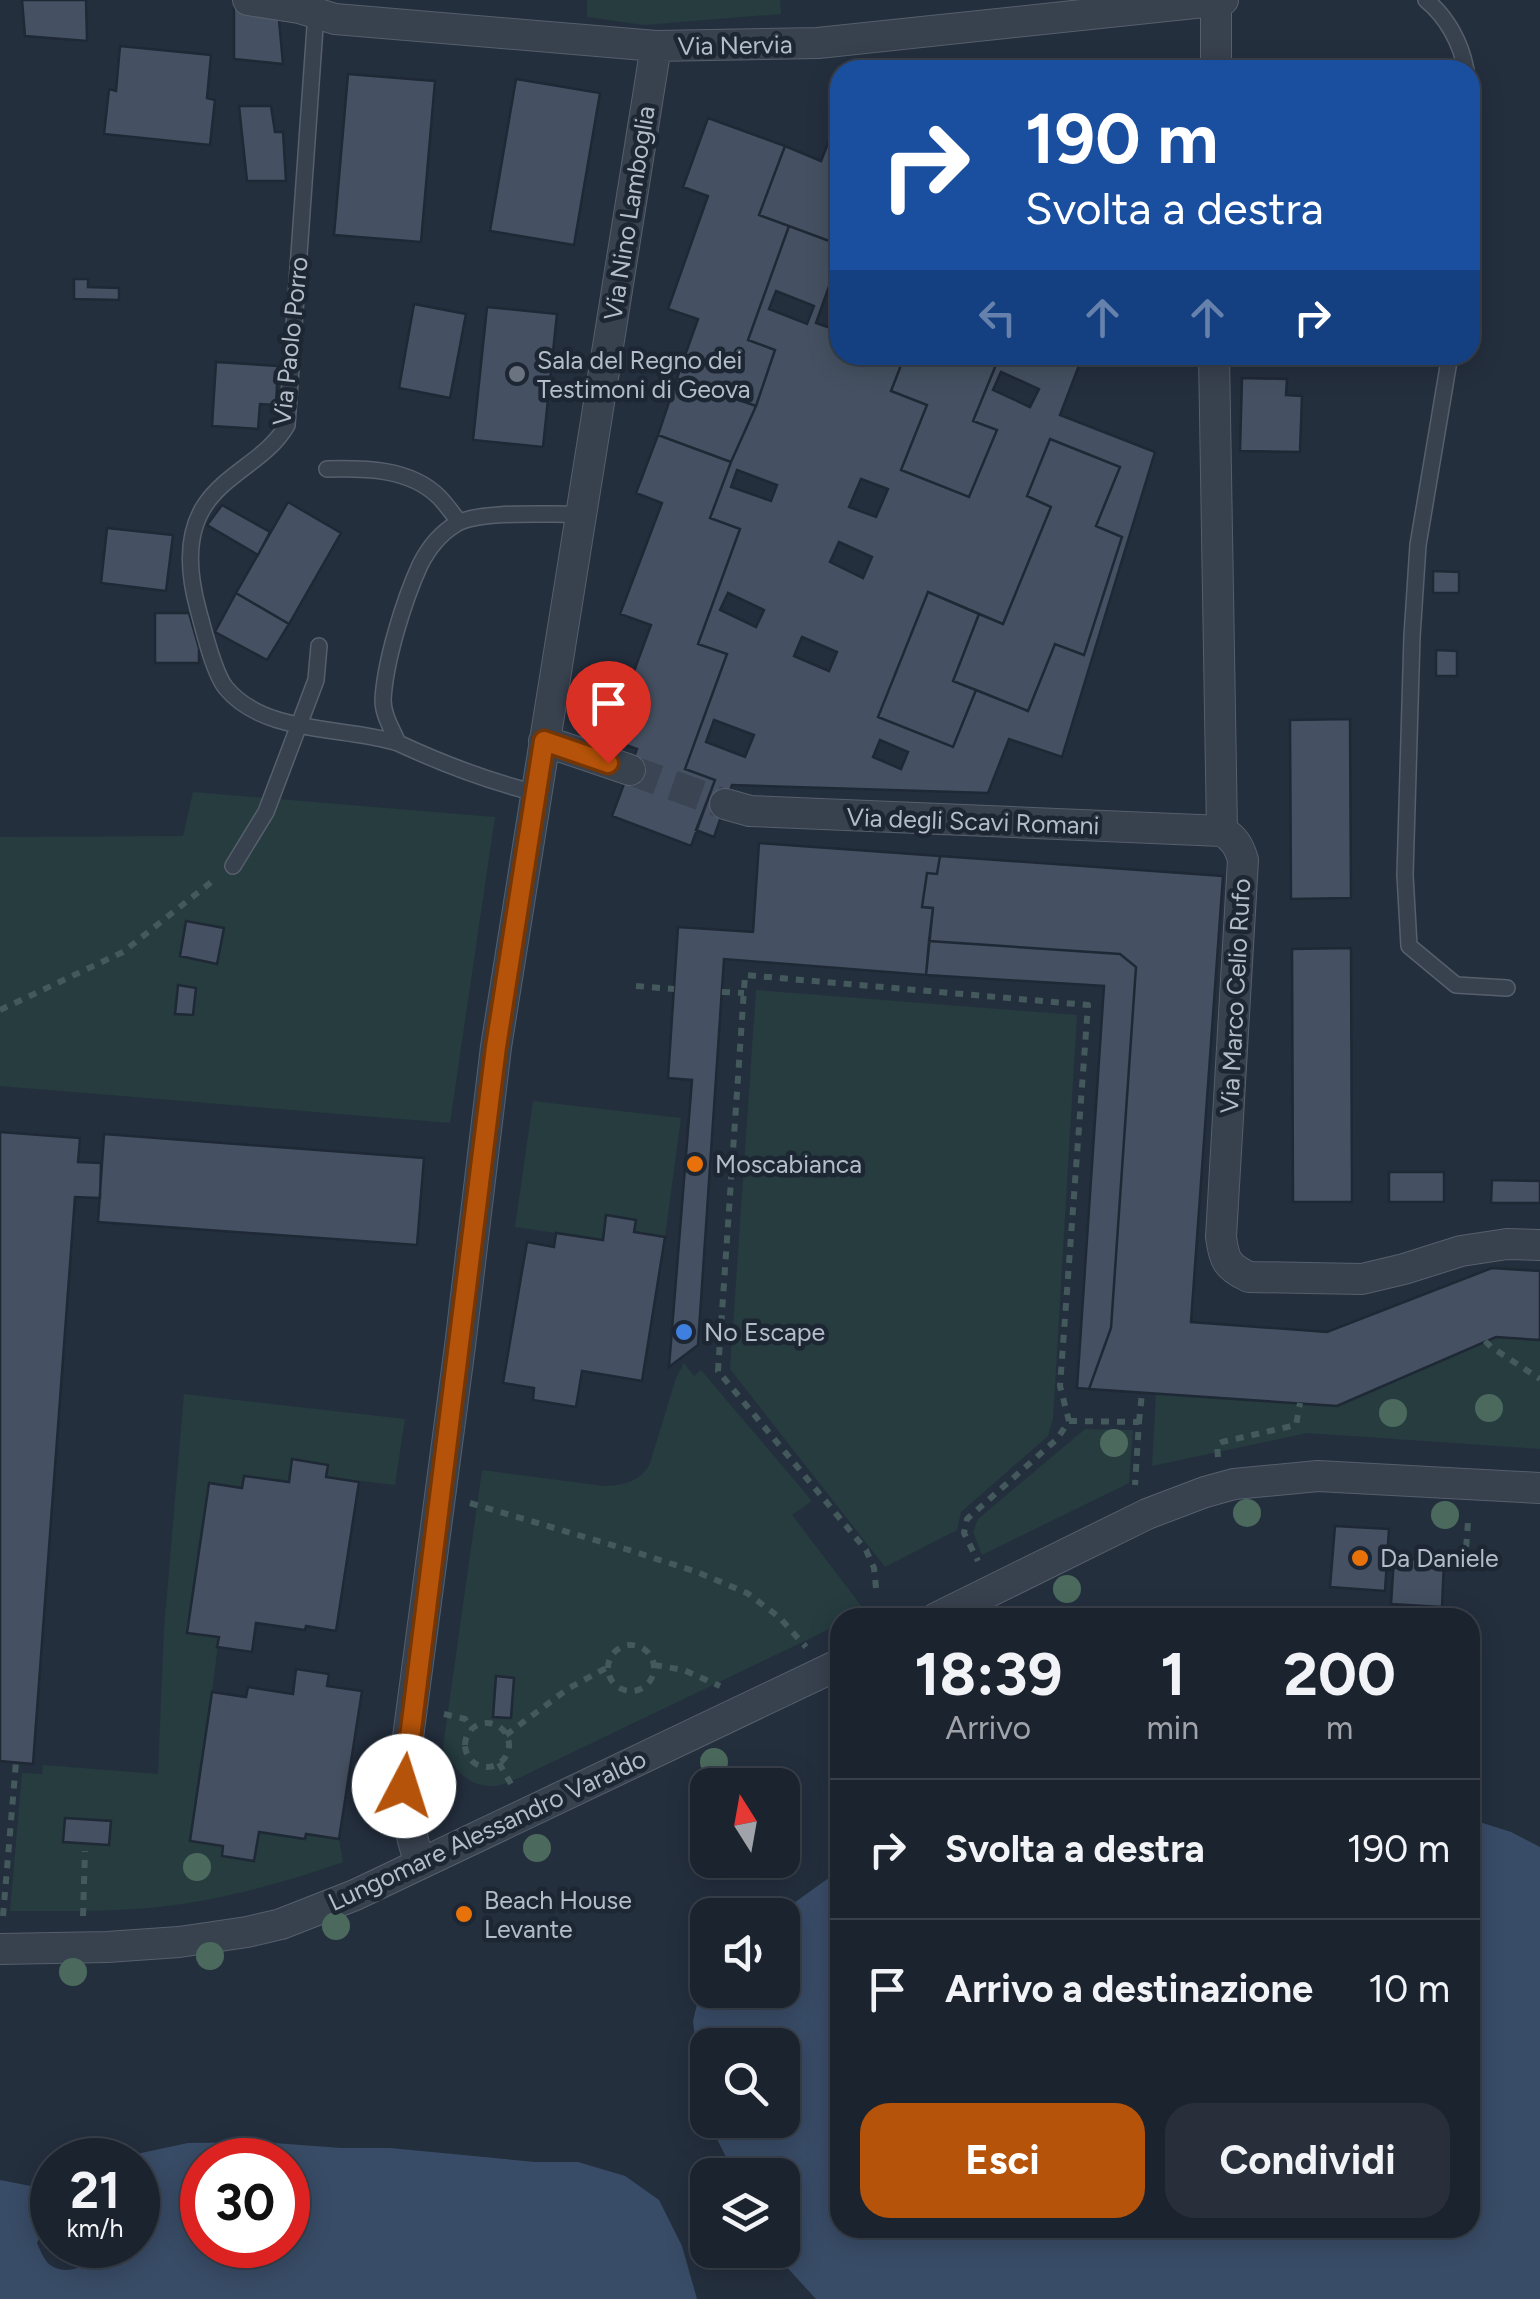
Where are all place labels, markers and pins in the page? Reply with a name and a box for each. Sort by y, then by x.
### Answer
place label: Sala del Regno dei Testimoni di Geova [537,345,750,404]
marker: Sala del Regno dei Testimoni di Geova [506,363,528,385]
pin [566,661,651,764]
place label: Moscabianca [715,1149,862,1179]
marker: Moscabianca [684,1153,706,1175]
place label: No Escape [704,1317,825,1347]
marker: No Escape [673,1321,695,1343]
place label: Da Daniele [1380,1543,1499,1573]
marker: Da Daniele [1349,1547,1371,1569]
place label: Beach House Levante [484,1885,632,1944]
marker: Beach House Levante [453,1903,475,1925]

